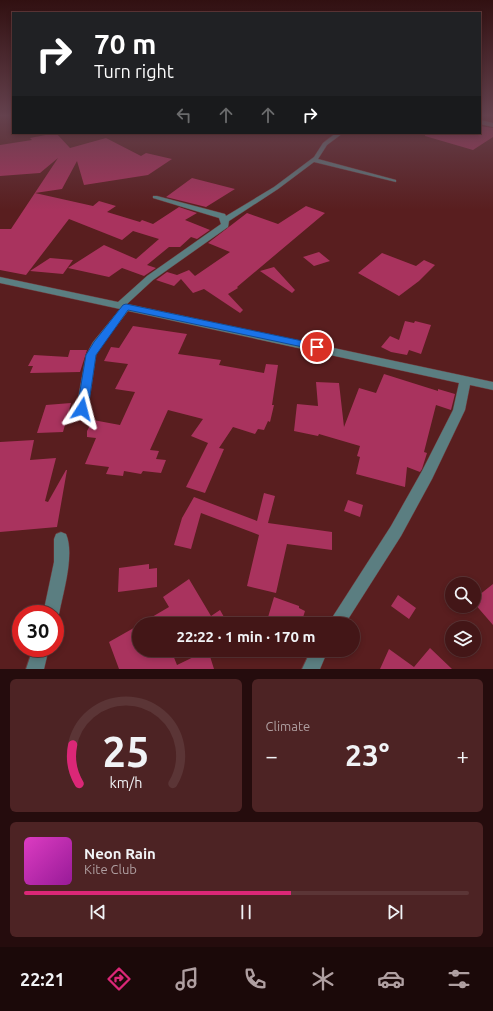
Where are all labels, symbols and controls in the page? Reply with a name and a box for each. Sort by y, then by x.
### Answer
icon: right [28,28,80,80]
text: 70 m [94,28,156,59]
text: Turn right [94,61,174,81]
icon: left [173,104,195,126]
icon: ahead [215,104,237,126]
icon: ahead [257,104,279,126]
icon: right [299,104,321,126]
pin [300,330,334,364]
icon: arrive [306,336,328,358]
position arrow [61,388,103,430]
map controls [445,577,481,657]
button: search [445,577,481,613]
speed limit sign: 30 [12,605,64,657]
button: layers [445,621,481,657]
text: 22:22 · 1 min · 170 m [177,628,315,645]
text: Climate [266,719,310,733]
text: 25 [102,727,149,774]
text: 23° [345,738,389,772]
text: − [266,743,278,768]
text: + [457,743,469,768]
text: km/h [109,774,142,790]
text: Neon Rain [84,845,156,862]
text: Kite Club [84,862,137,876]
icon: previous [87,901,109,923]
icon: pause [235,901,257,923]
icon: next [384,901,406,923]
icon: directions [105,965,133,993]
icon: music [173,965,201,993]
icon: phone [241,965,269,993]
icon: climate [309,965,337,993]
icon: car [377,965,405,993]
icon: filters [445,965,473,993]
text: 22:21 [20,969,65,989]

